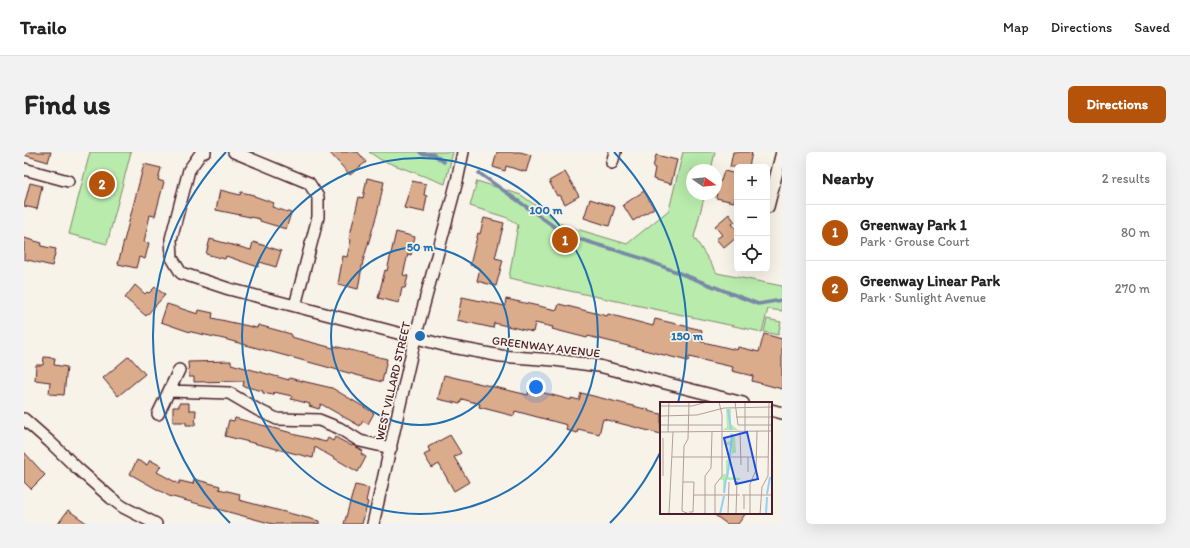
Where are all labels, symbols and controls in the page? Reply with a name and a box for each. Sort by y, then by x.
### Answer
text: Trailo [20,16,67,39]
text: Map [1003,19,1029,36]
text: Directions [1051,19,1112,36]
text: Saved [1134,19,1170,36]
button: Directions [1068,86,1166,123]
text: Find us [24,87,111,121]
north arrow [686,164,722,200]
map controls [734,164,770,272]
button: + [734,164,770,200]
text: Nearby [822,168,874,188]
pin: 2 [89,169,115,199]
text: 2 results [1102,171,1150,186]
button: − [734,200,770,236]
text: 100 m [529,203,563,217]
text: Greenway Park 1 [860,216,967,234]
pin: 1 [552,225,578,255]
text: 1 [832,225,838,240]
text: 80 m [1121,225,1150,240]
text: Park · Grouse Court [860,234,970,249]
button: locate [734,236,770,272]
text: 50 m [407,240,434,254]
text: Greenway Linear Park [860,272,1000,290]
text: 2 [832,281,838,296]
text: 270 m [1115,281,1150,296]
text: Park · Sunlight Avenue [860,290,986,305]
street label: WEST VILLARD STREET [373,320,414,442]
centre of rings [413,329,427,343]
text: 150 m [671,329,704,343]
street label: GREENWAY AVENUE [491,333,601,361]
your location [526,377,546,397]
inset map [660,402,772,514]

